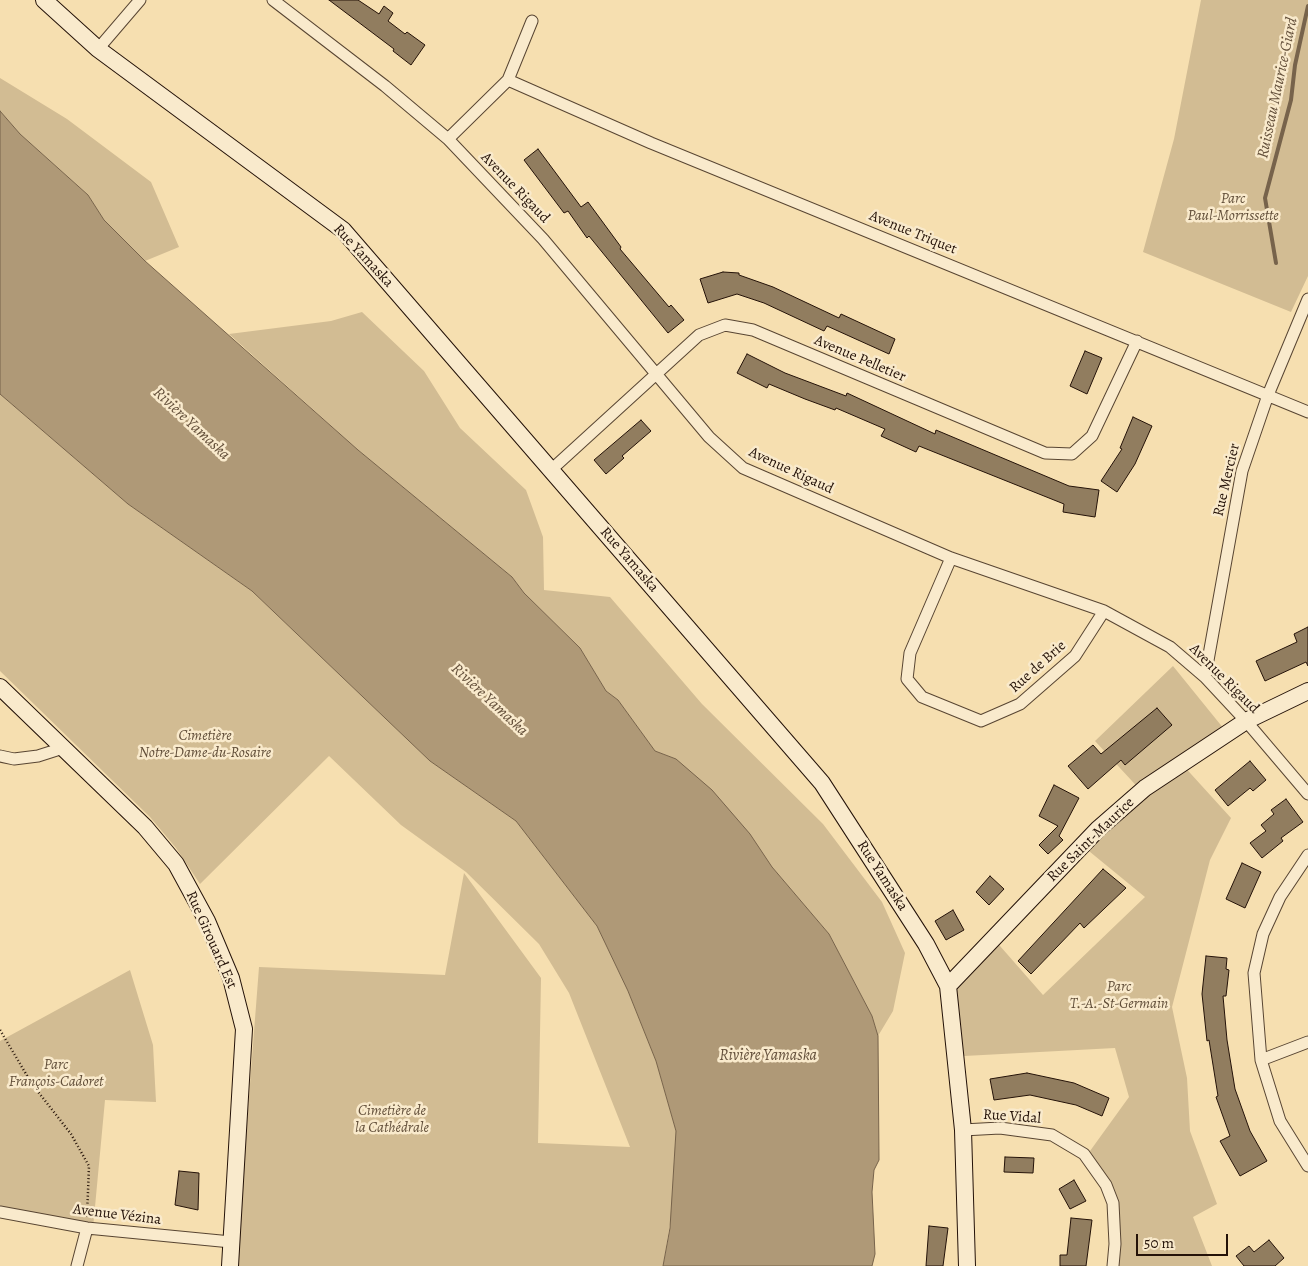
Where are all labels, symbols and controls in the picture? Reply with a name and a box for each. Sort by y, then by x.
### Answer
water label: Ruisseau Maurice-Giard [1254,16,1302,160]
street label: Avenue Rigaud [477,149,553,227]
park label: Parc Paul-Morrissette [1187,190,1279,225]
street label: Avenue Triquet [867,207,959,259]
street label: Rue Yamaska [329,220,397,292]
street label: Avenue Pelletier [812,332,908,386]
water label: Rivière Yamaska [149,384,233,464]
street label: Rue Mercier [1210,442,1244,518]
street label: Avenue Rigaud [746,444,836,498]
street label: Rue Yamaska [596,524,662,596]
street label: Rue de Brie [1006,637,1070,697]
street label: Avenue Rigaud [1185,640,1263,718]
water label: Rivière Yamaska [447,660,531,740]
park label: Cimetière Notre-Dame-du-Rosaire [139,727,271,762]
street label: Rue Saint-Maurice [1044,794,1138,886]
street label: Rue Yamaska [853,837,911,915]
street label: Rue Girouard Est [181,888,241,992]
park label: Parc T.-A.-St-Germain [1070,978,1168,1013]
water label: Rivière Yamaska [719,1046,817,1066]
park label: Parc François-Cadoret [9,1056,103,1091]
park label: Cimetière de la Cathédrale [355,1102,429,1137]
street label: Rue Vidal [982,1106,1042,1128]
street label: Avenue Vézina [72,1201,162,1229]
scale bar [1138,1224,1230,1256]
text: 50 m [1144,1233,1174,1253]

